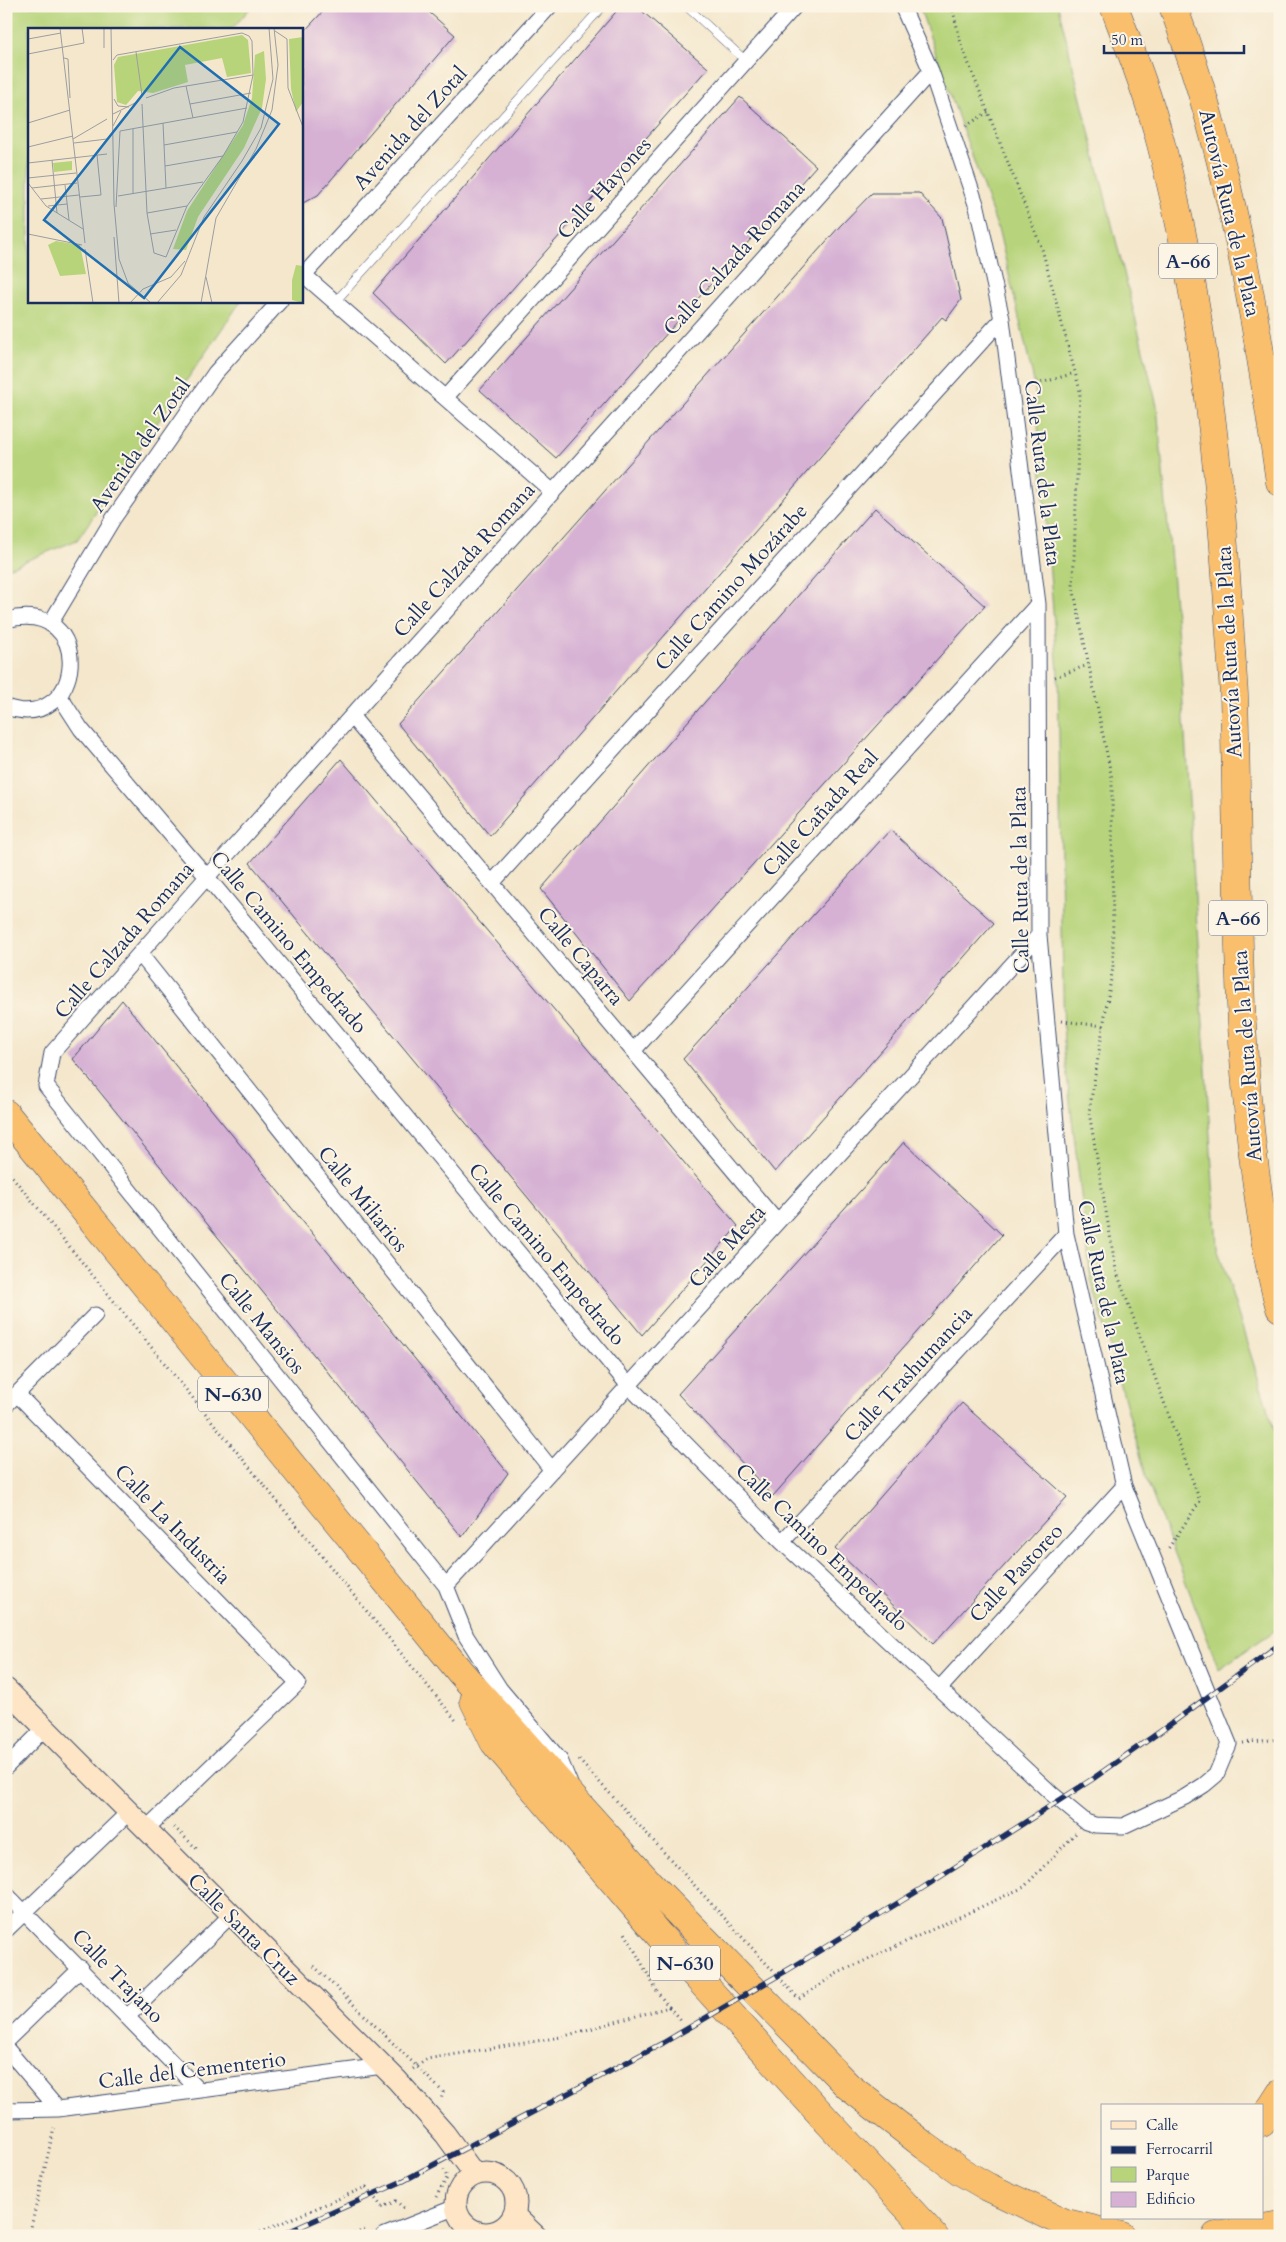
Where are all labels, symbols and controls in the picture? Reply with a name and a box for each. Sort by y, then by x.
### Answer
scale bar [1104,22,1244,54]
inset map [28,28,302,302]
text: 50 m [1111,30,1143,50]
street label: Avenida del Zotal [347,60,474,197]
street label: Autovía Ruta de la Plata [1192,107,1267,320]
street label: Calle Hayones [551,131,658,246]
street label: Calle Calzada Romana [657,174,812,342]
road number: A-66 [1159,244,1217,278]
street label: Avenida del Zotal [83,372,198,518]
street label: Calle Ruta de la Plata [1017,378,1068,568]
street label: Calle Calzada Romana [387,476,542,644]
street label: Calle Camino Mozárabe [648,497,814,677]
street label: Autovía Ruta de la Plata [1209,545,1250,759]
street label: Calle Cañada Real [756,744,885,883]
street label: Calle Ruta de la Plata [1004,786,1037,974]
street label: Calle Camino Empedrado [203,845,374,1040]
street label: Calle Calzada Romana [48,856,201,1025]
road number: A-66 [1209,900,1267,936]
street label: Calle Caparra [531,901,631,1012]
street label: Autovía Ruta de la Plata [1226,949,1269,1163]
street label: Calle Miliarios [311,1140,414,1259]
street label: Calle Camino Empedrado [461,1157,632,1352]
street label: Calle Ruta de la Plata [1070,1197,1137,1387]
street label: Calle Mesta [682,1198,773,1294]
street label: Calle Mansios [212,1266,312,1380]
street label: Calle Trashumancia [838,1300,979,1449]
road number: N-630 [198,1376,268,1412]
street label: Calle Camino Empedrado [729,1457,915,1638]
street label: Calle La Industria [108,1458,237,1591]
street label: Calle Pastoreo [963,1517,1070,1629]
street label: Calle Santa Cruz [181,1867,307,1993]
street label: Calle Trajano [65,1923,170,2030]
road number: N-630 [650,1946,720,1980]
street label: Calle del Cementerio [97,2045,287,2096]
legend [1101,2104,1264,2220]
text: Calle [1146,2115,1179,2135]
text: Ferrocarril [1146,2139,1213,2159]
text: Parque [1146,2165,1190,2185]
text: Edificio [1146,2189,1195,2209]

